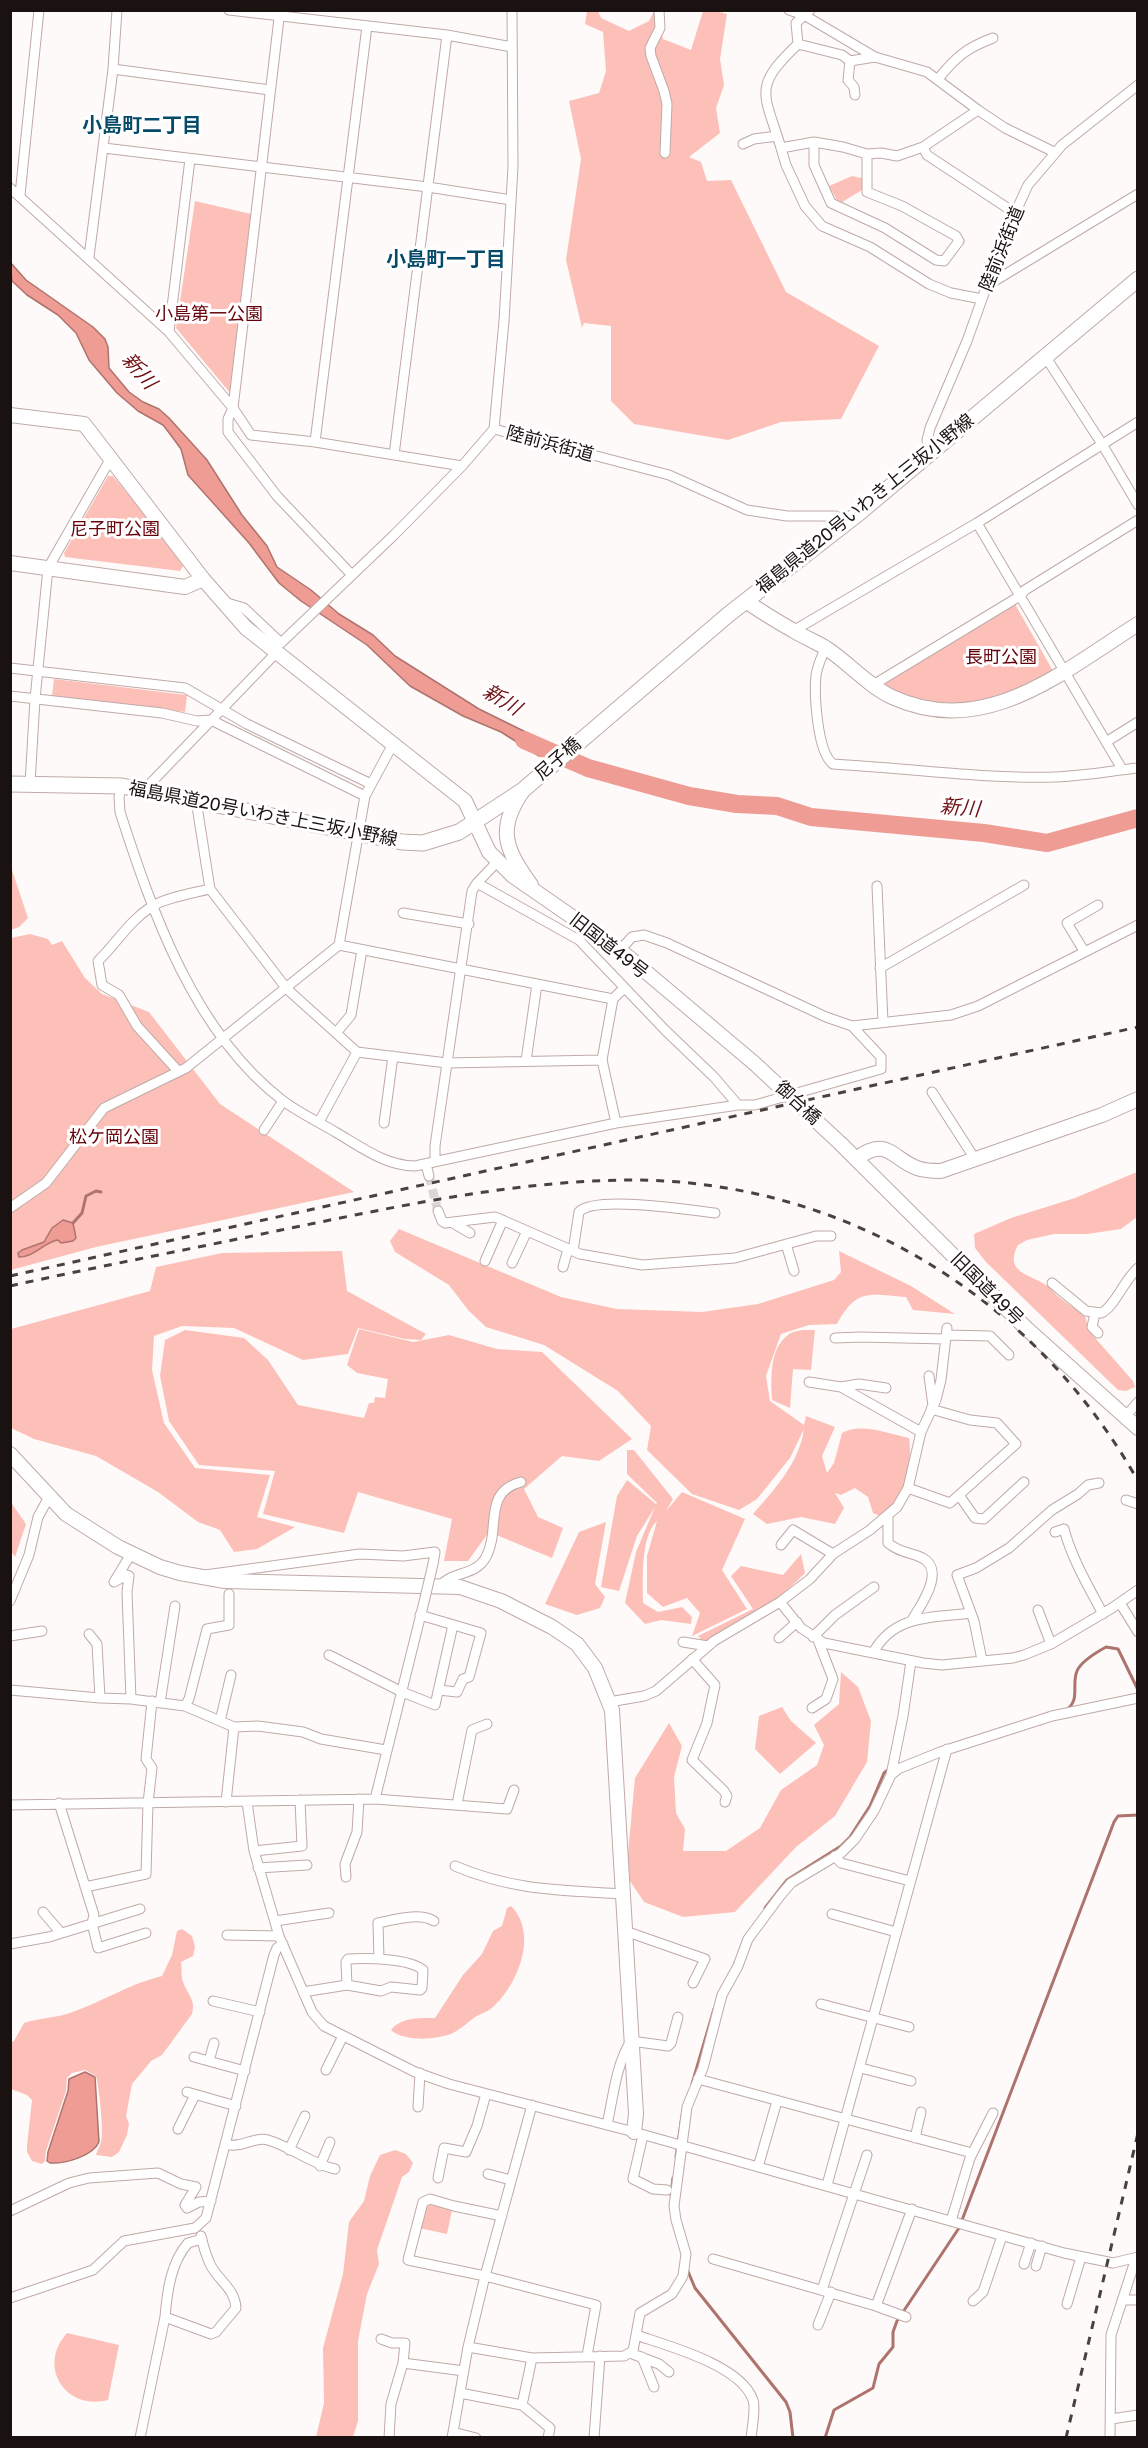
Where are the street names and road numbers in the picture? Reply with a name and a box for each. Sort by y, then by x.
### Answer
street label: 陸前浜街道 [975,203,1029,295]
street label: 福島県道20号いわき上三坂小野線 [752,410,978,598]
street label: 陸前浜街道 [504,422,596,466]
street label: 尼子橋 [531,733,585,785]
street label: 福島県道20号いわき上三坂小野線 [127,777,399,851]
street label: 旧国道49号 [565,909,653,983]
street label: 御台橋 [771,1077,825,1129]
street label: 旧国道49号 [946,1248,1028,1330]

